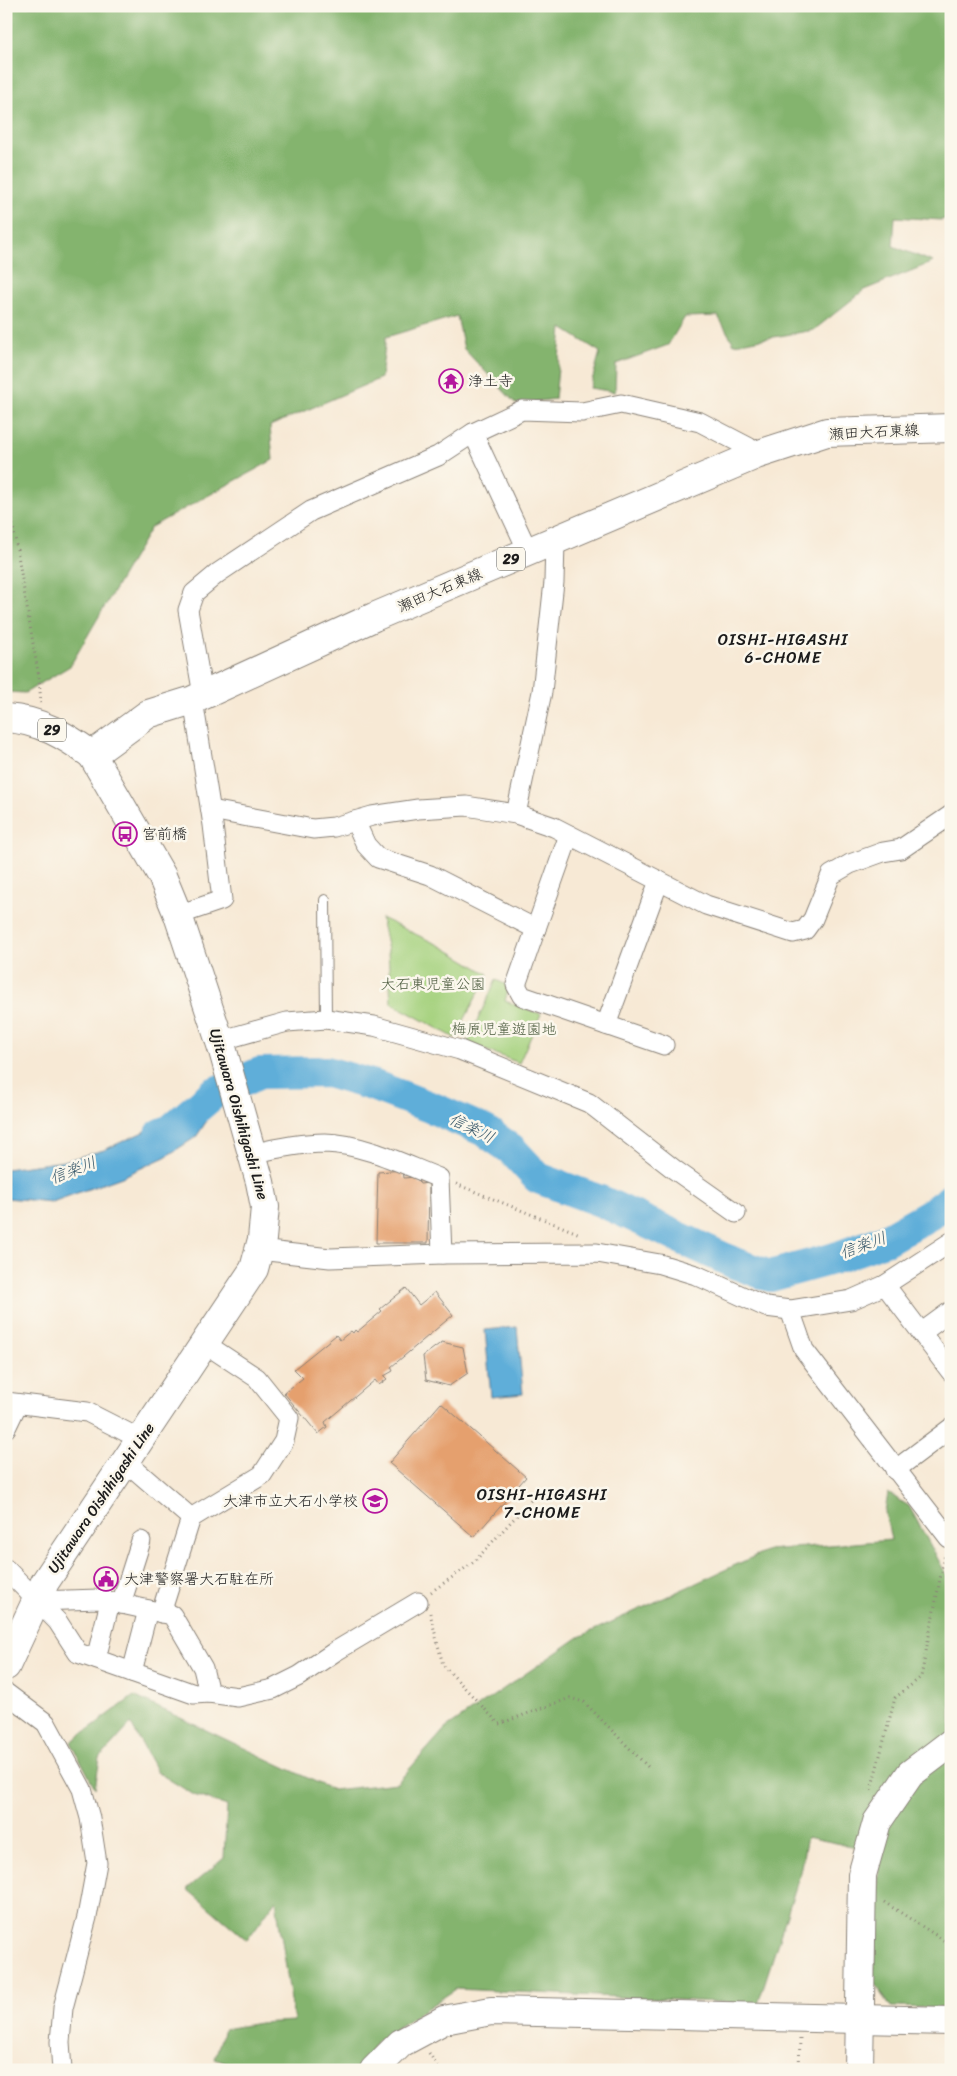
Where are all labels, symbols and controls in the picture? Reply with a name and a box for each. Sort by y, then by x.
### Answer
temple icon: 浄土寺 [438,368,464,394]
place label: 浄土寺 [468,368,513,394]
street label: 瀬田大石東線 [828,417,920,447]
road number: 29 [497,548,525,570]
street label: 瀬田大石東線 [393,560,487,620]
district label: OISHI-HIGASHI 6-CHOME [718,625,849,672]
road number: 29 [38,718,66,742]
bus stop icon: 宮前橋 [112,821,138,847]
place label: 宮前橋 [142,821,187,847]
park label: 大石東児童公園 [380,971,486,997]
park label: 梅原児童遊園地 [451,1016,557,1042]
street label: Ujitawara Oishihigashi Line [202,1025,276,1203]
water label: 信楽川 [444,1104,500,1152]
water label: 信楽川 [45,1148,101,1192]
water label: 信楽川 [835,1223,891,1267]
street label: Ujitawara Oishihigashi Line [41,1417,162,1579]
district label: OISHI-HIGASHI 7-CHOME [477,1480,608,1527]
place label: 大津市立大石小学校 [223,1488,358,1514]
school or university icon: 大津市立大石小学校 [362,1488,388,1514]
public building icon: 大津警察署大石駐在所 [93,1566,119,1592]
place label: 大津警察署大石駐在所 [124,1566,274,1592]

